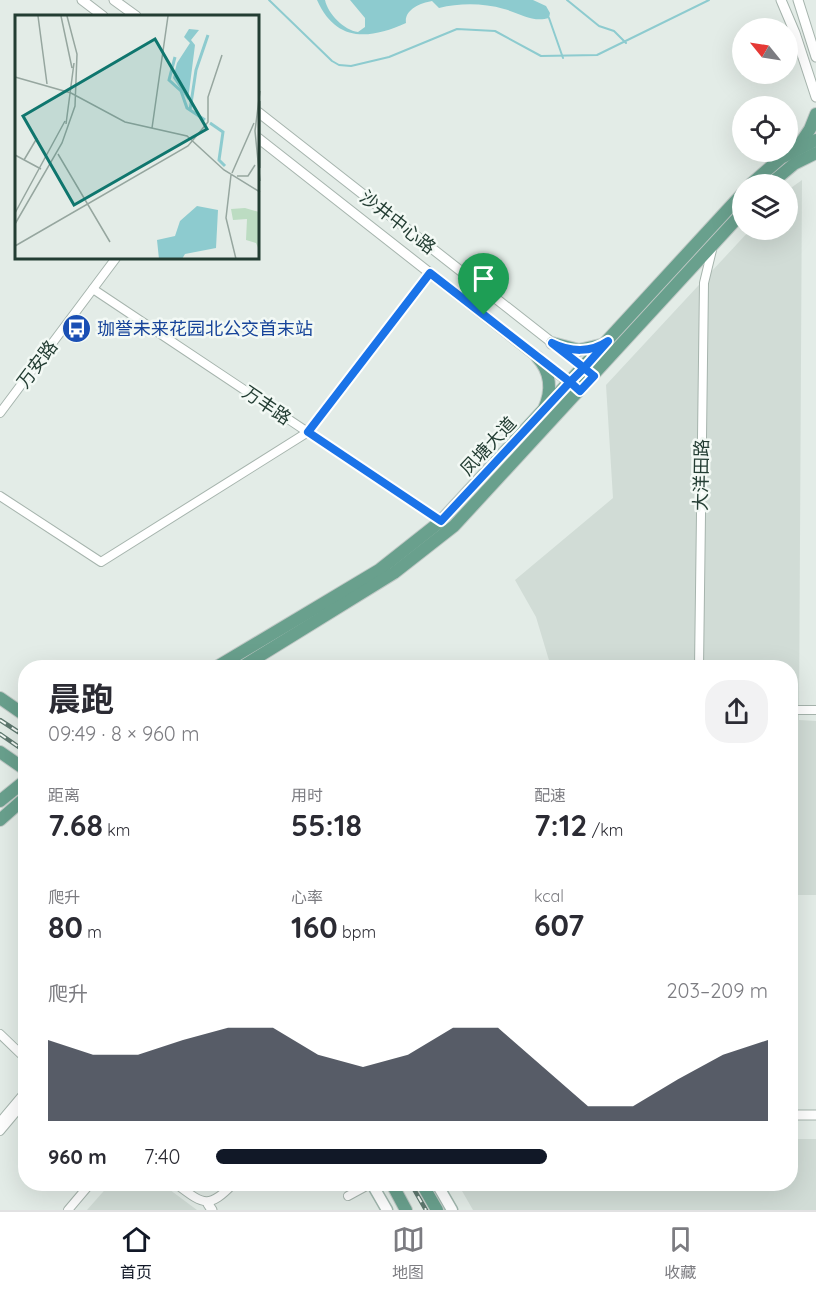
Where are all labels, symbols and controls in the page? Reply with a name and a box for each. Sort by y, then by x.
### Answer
inset map [15,15,260,260]
north arrow [732,18,798,84]
map controls [732,18,798,240]
button: locate [732,96,798,162]
button: layers [732,174,798,240]
street label: 沙井中心路 [355,185,441,259]
pin [458,253,509,315]
icon: arrive [467,262,500,295]
bus stop icon: 珈誉未来花园北公交首末站 [60,312,92,344]
place label: 珈誉未来花园北公交首末站 [97,317,313,340]
street label: 万安路 [12,336,62,392]
street label: 万丰路 [238,380,296,430]
street label: 凤塘大道 [455,412,521,480]
street label: 大洋田路 [689,439,713,511]
text: 晨跑 [48,678,114,719]
button: share [705,680,768,743]
text: 09:49 · 8 × 960 m [48,721,199,746]
text: 距离 [48,785,80,805]
text: 用时 [291,785,323,805]
text: 配速 [534,785,566,805]
text: 7.68 [48,806,103,844]
text: 55:18 [291,806,362,844]
text: 7:12 [534,806,587,844]
text: km [103,820,130,840]
text: /km [587,820,623,840]
text: kcal [534,886,564,906]
text: 爬升 [48,887,80,907]
text: 心率 [291,887,323,907]
text: 607 [534,906,584,944]
text: 80 [48,908,83,946]
text: 160 [291,908,338,946]
text: m [83,922,102,942]
text: bpm [338,922,376,942]
text: 203–209 m [667,978,768,1003]
text: 爬升 [48,981,88,1006]
text: 960 m [48,1144,107,1169]
text: 7:40 [144,1144,180,1169]
tab: 首页 [120,1223,153,1283]
tab: 地图 [392,1223,425,1283]
tab: 收藏 [664,1223,697,1283]

